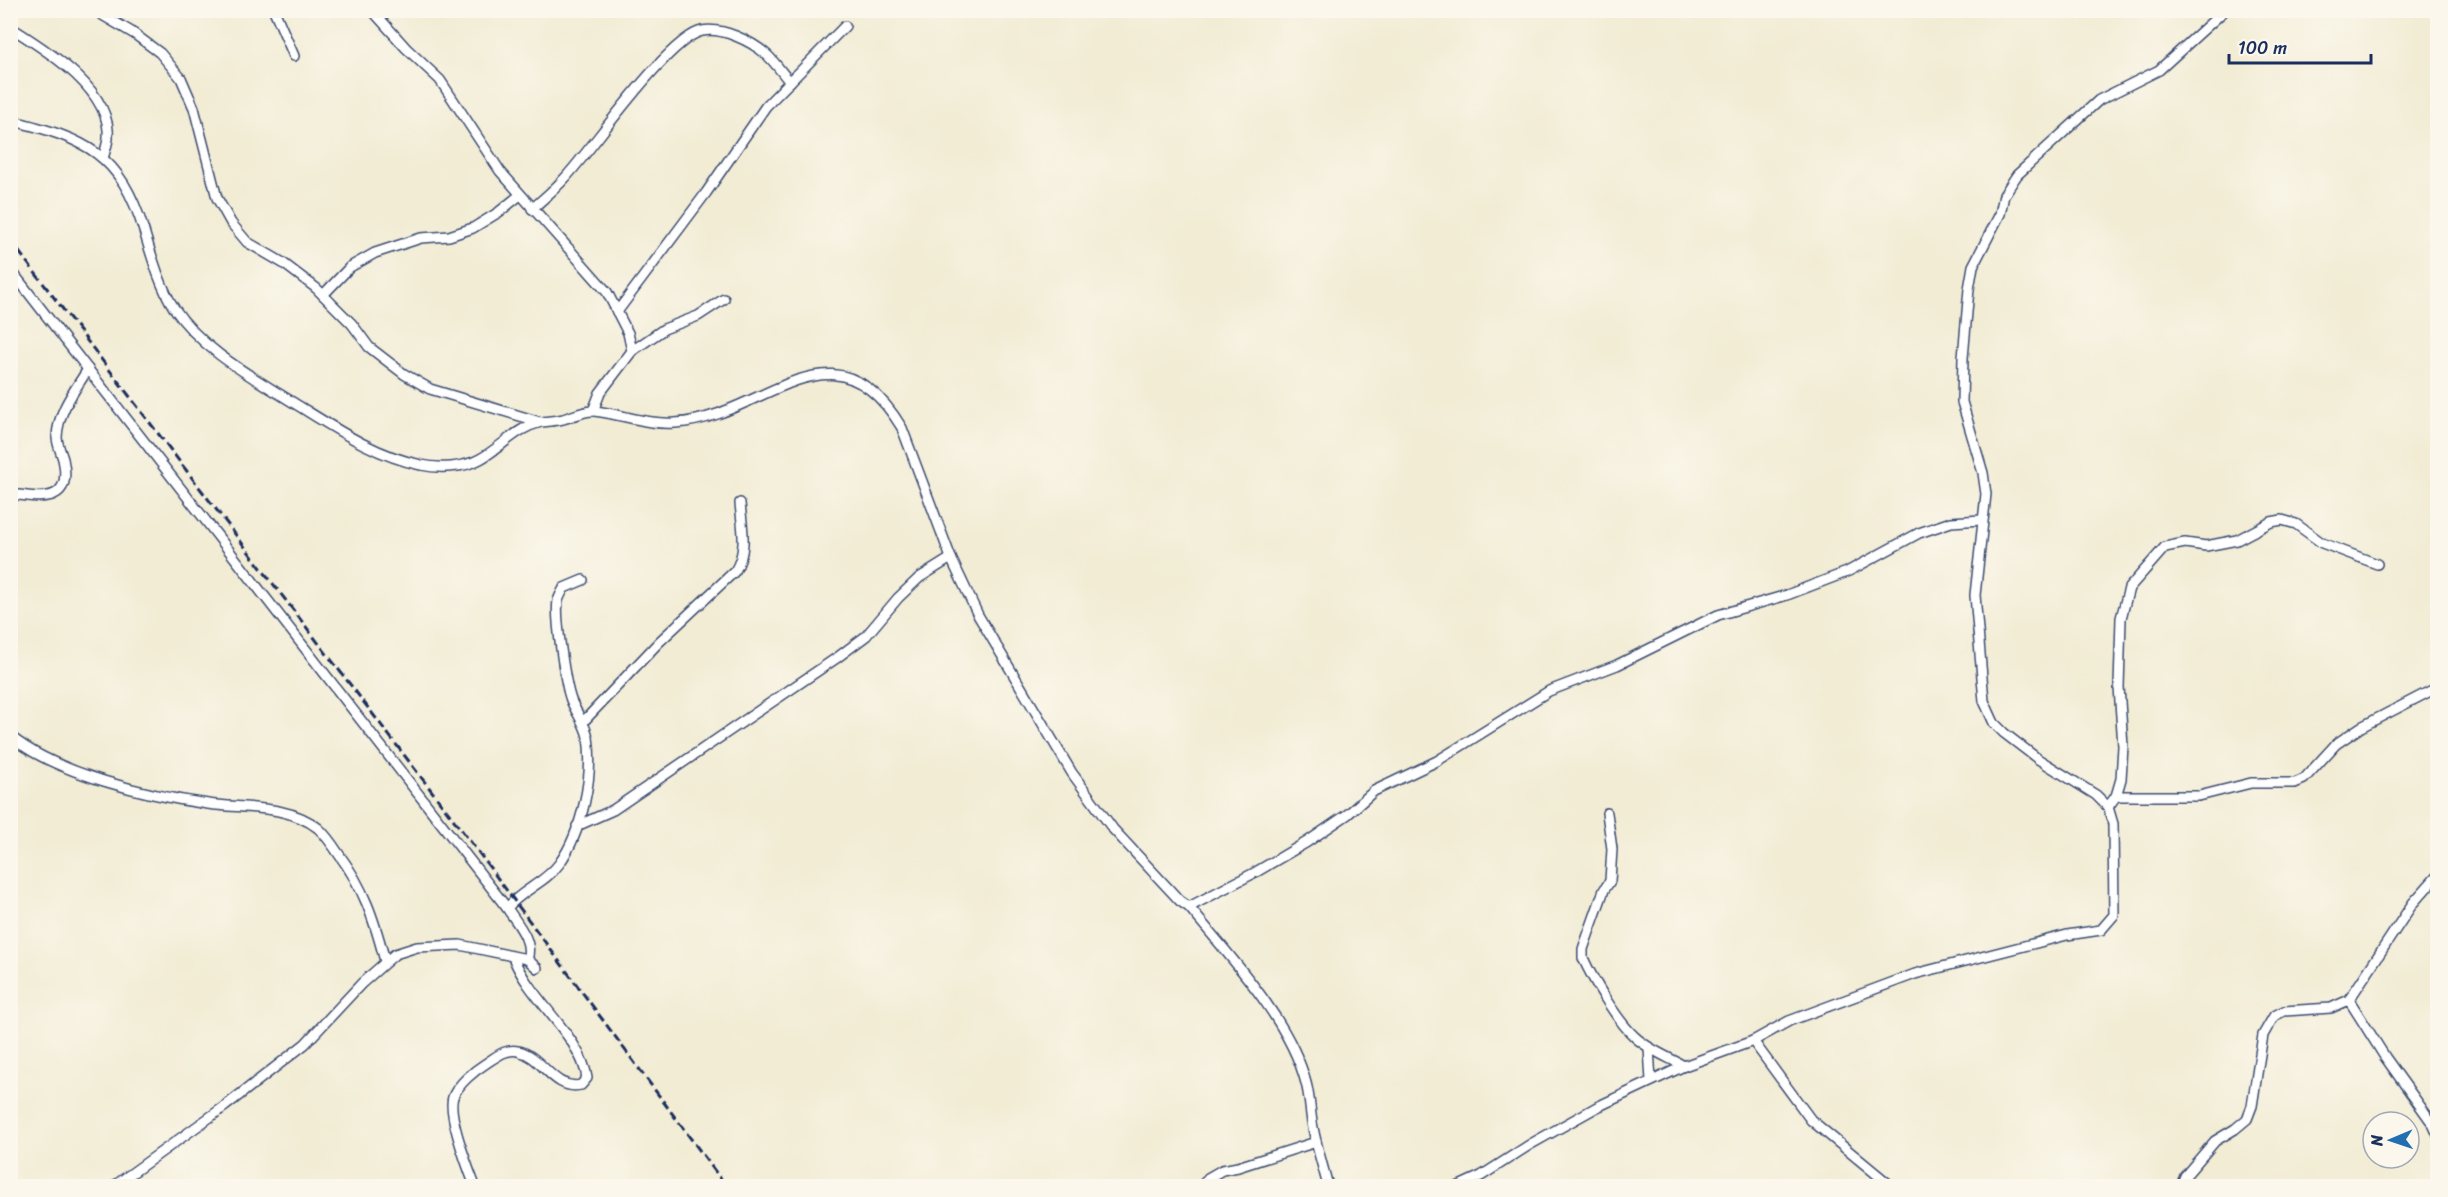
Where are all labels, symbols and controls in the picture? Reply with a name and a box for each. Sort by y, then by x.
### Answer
scale bar [2229,27,2372,65]
text: 100 m [2238,32,2287,64]
north arrow [2361,1110,2421,1170]
text: N [2362,1134,2391,1148]

